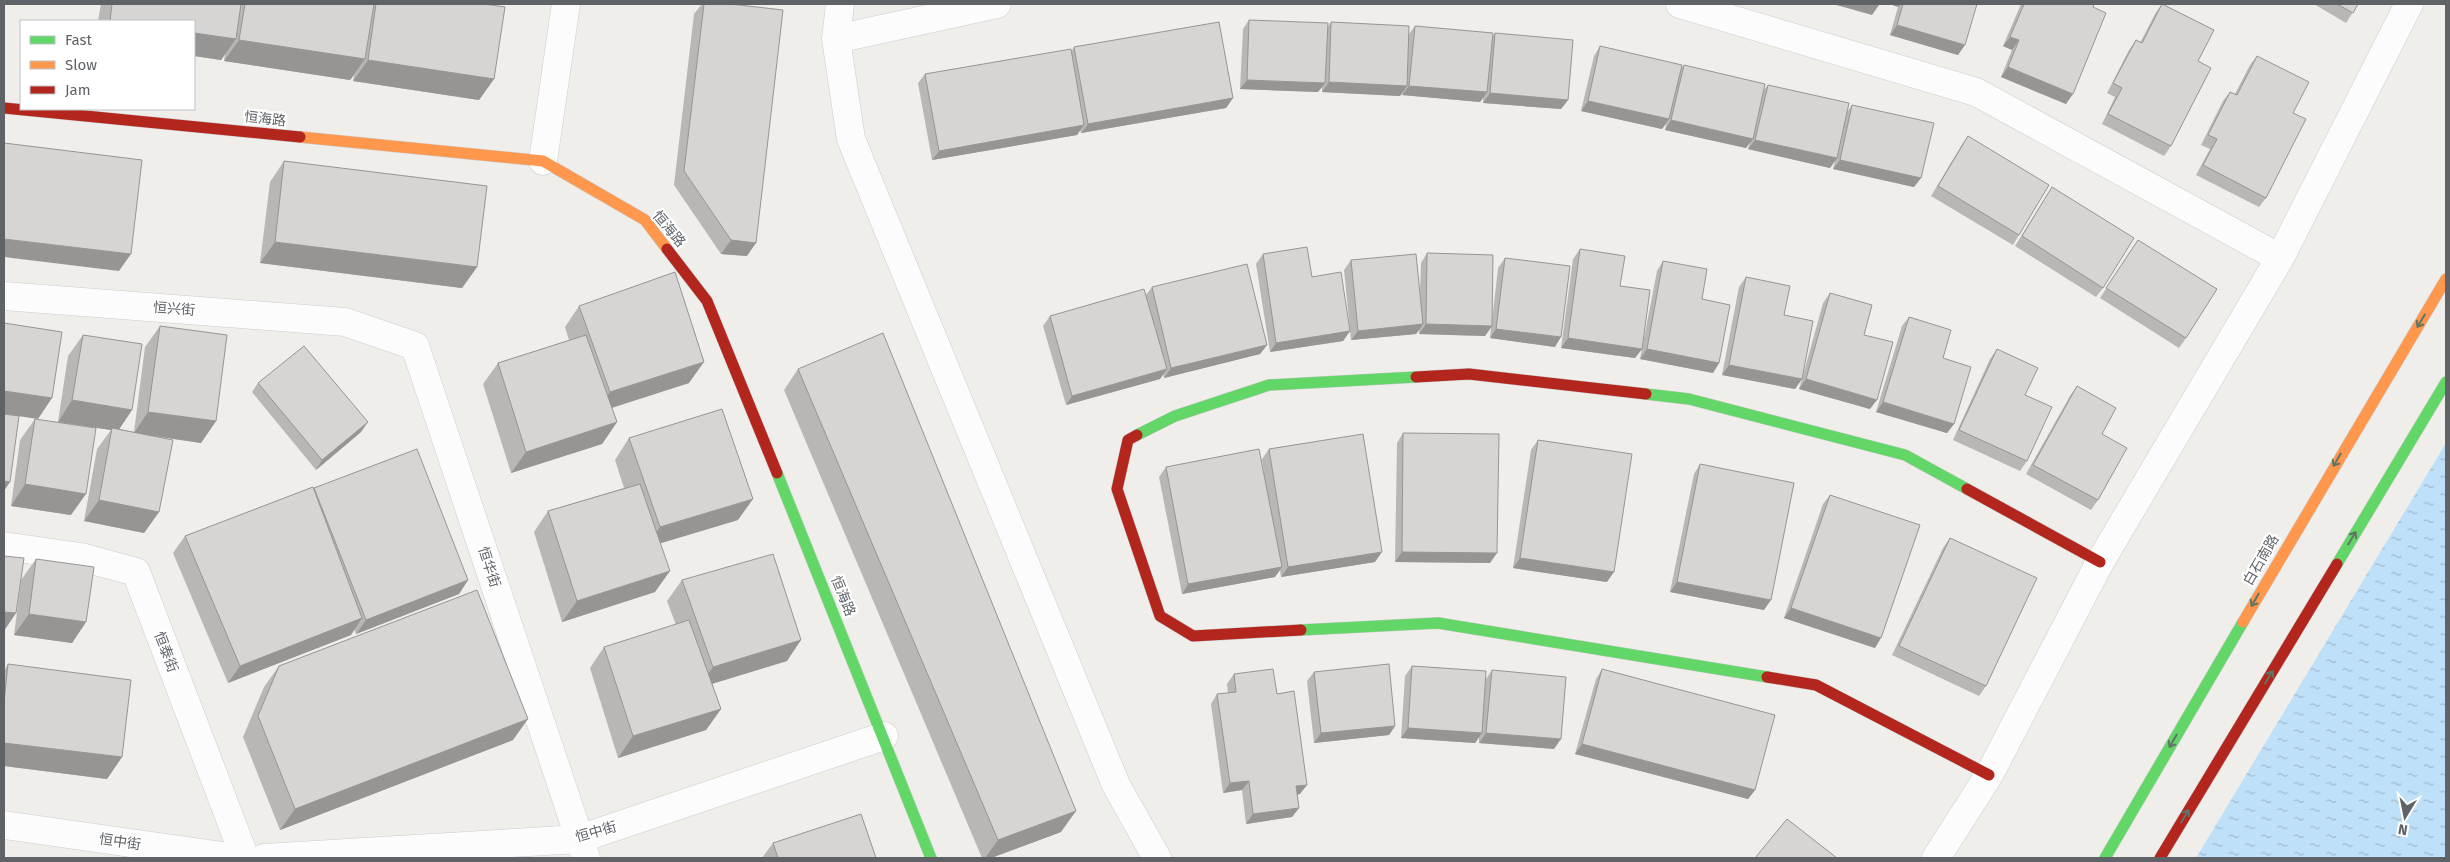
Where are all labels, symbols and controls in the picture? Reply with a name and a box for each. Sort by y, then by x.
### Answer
legend [20,20,195,110]
text: Fast [65,31,92,49]
text: Slow [65,56,97,74]
text: Jam [65,81,91,99]
street label: 恒海路 [243,108,287,130]
street label: 恒海路 [649,207,689,251]
street label: 恒兴街 [152,299,196,319]
one-way arrow [2416,313,2426,327]
one-way arrow [2332,452,2342,466]
one-way arrow [2348,531,2358,545]
street label: 白石南路 [2240,532,2282,588]
street label: 恒华街 [474,544,504,590]
street label: 恒海路 [827,573,859,619]
one-way arrow [2250,593,2260,607]
street label: 恒泰街 [151,629,181,675]
one-way arrow [2264,671,2274,685]
one-way arrow [2168,733,2178,747]
north arrow [2380,792,2430,842]
one-way arrow [2180,810,2190,824]
street label: 恒中街 [573,818,619,846]
text: N [2397,820,2409,838]
street label: 恒中街 [98,831,142,853]

